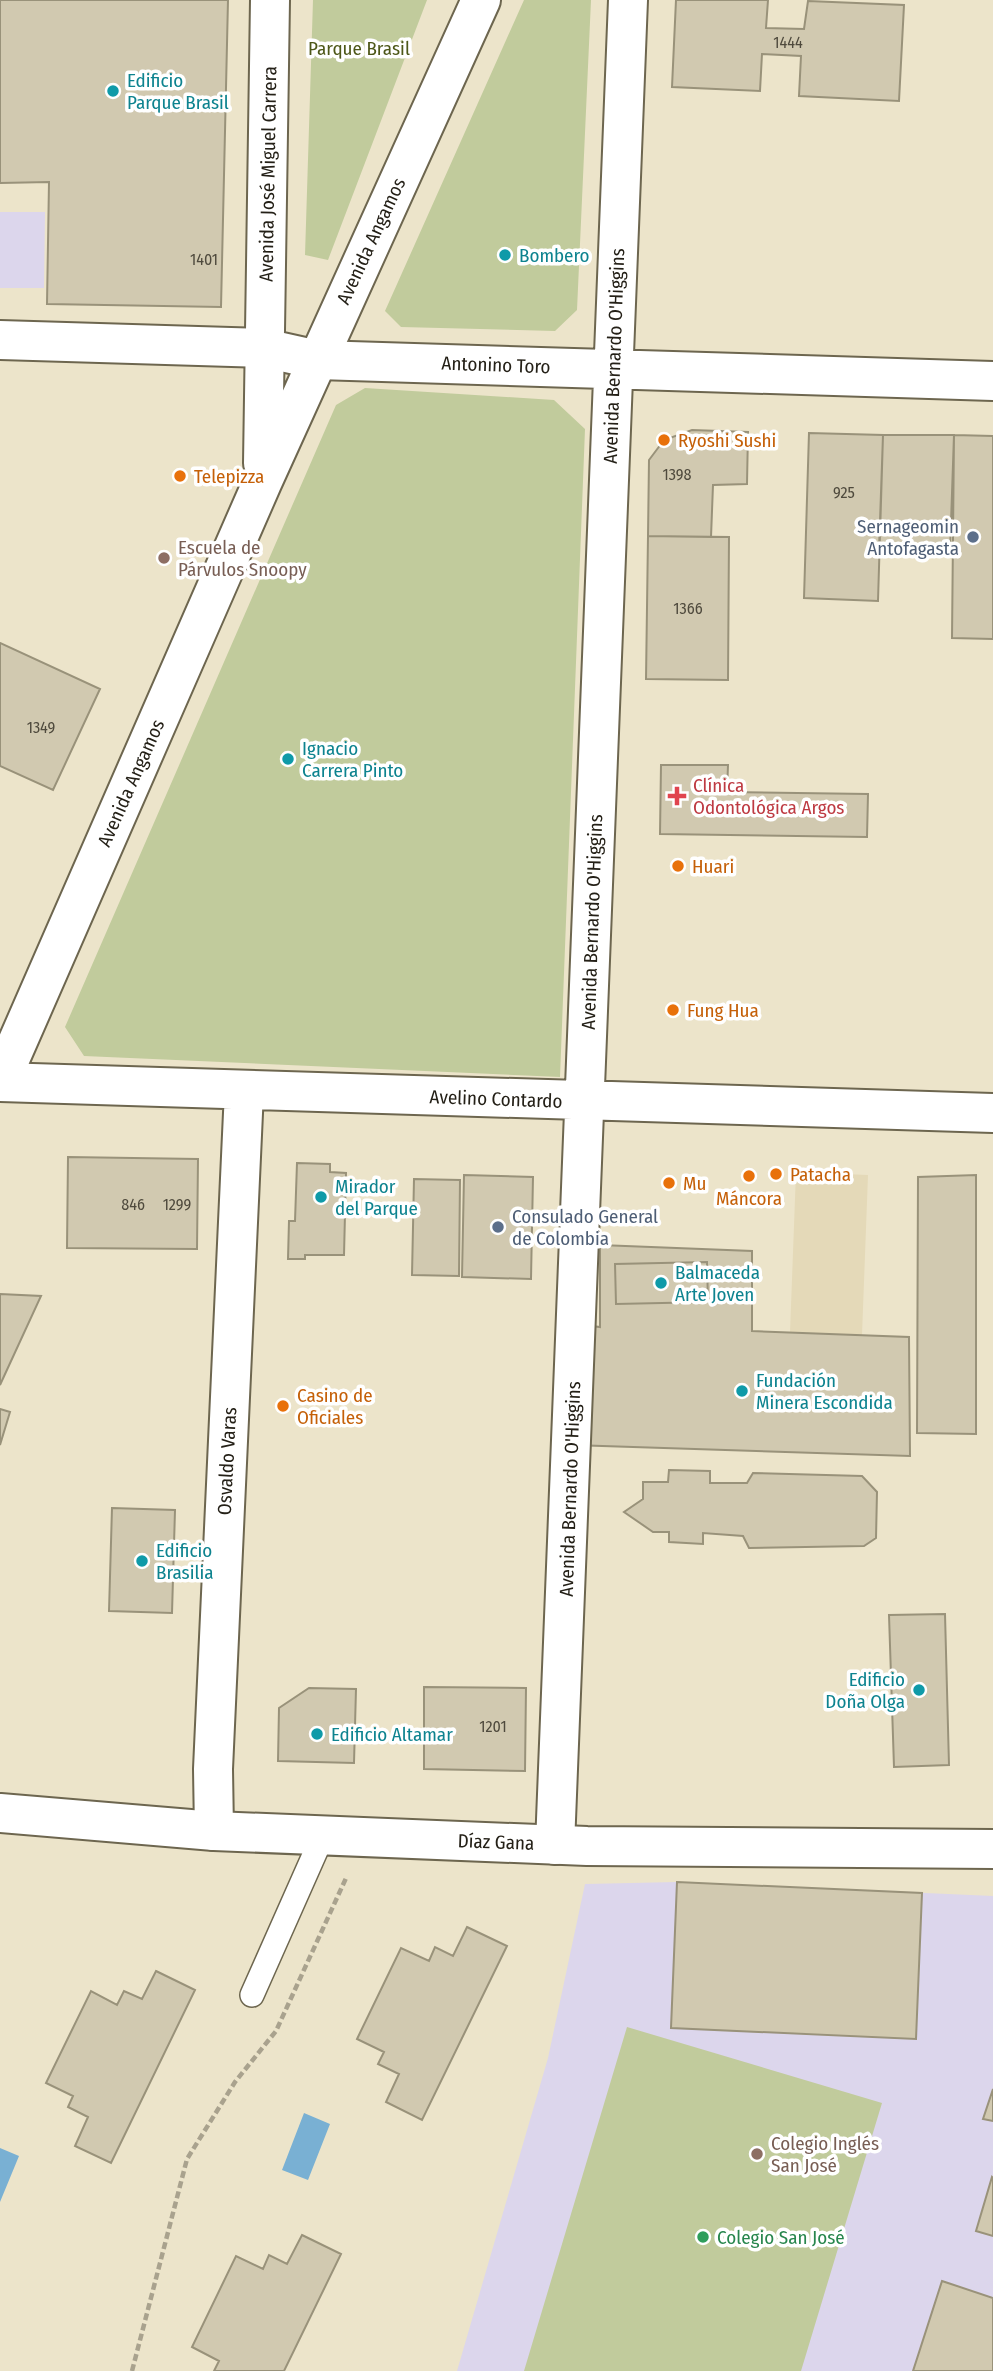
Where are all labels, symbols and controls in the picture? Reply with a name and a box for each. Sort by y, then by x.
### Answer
house number: 1444 [773,33,803,52]
park label: Parque Brasil [308,37,410,60]
street label: Avenida José Miguel Carrera [255,66,281,282]
place label: Edificio Parque Brasil [127,69,229,114]
marker: Edificio Parque Brasil [105,83,121,99]
street label: Avenida Angamos [332,174,410,308]
place label: Bombero [519,244,590,267]
marker: Bombero [497,247,513,263]
street label: Avenida Bernardo O'Higgins [599,248,629,464]
house number: 1401 [190,250,218,269]
street label: Antonino Toro [441,352,551,378]
place label: Ryoshi Sushi [678,429,776,452]
marker: Ryoshi Sushi [656,432,672,448]
place label: Telepizza [194,465,264,488]
house number: 1398 [662,465,692,484]
marker: Telepizza [172,468,188,484]
house number: 925 [833,483,855,502]
place label: Sernageomin Antofagasta [857,515,959,560]
marker: Sernageomin Antofagasta [965,529,981,545]
place label: Escuela de Párvulos Snoopy [178,536,307,581]
marker: Escuela de Párvulos Snoopy [156,550,172,566]
house number: 1366 [673,599,703,618]
street label: Avenida Angamos [93,716,169,850]
house number: 1349 [27,718,56,737]
place label: Ignacio Carrera Pinto [302,737,403,782]
marker: Ignacio Carrera Pinto [280,751,296,767]
place label: Clínica Odontológica Argos [693,774,845,819]
marker: Clínica Odontológica Argos [667,786,687,806]
street label: Avenida Bernardo O'Higgins [577,814,607,1030]
place label: Huari [692,855,734,878]
marker: Huari [670,858,686,874]
place label: Fung Hua [687,999,759,1022]
marker: Fung Hua [665,1002,681,1018]
street label: Avelino Contardo [429,1085,563,1113]
place label: Patacha [790,1163,851,1186]
marker: Patacha [768,1166,784,1182]
marker: Máncora [741,1168,757,1184]
place label: Mu [683,1172,706,1195]
place label: Mirador del Parque [335,1175,418,1220]
marker: Mu [661,1175,677,1191]
place label: Máncora [716,1187,782,1210]
marker: Mirador del Parque [313,1189,329,1205]
house number: 846 [121,1195,145,1214]
house number: 1299 [163,1195,192,1214]
place label: Consulado General de Colombia [512,1205,658,1250]
marker: Consulado General de Colombia [490,1219,506,1235]
place label: Balmaceda Arte Joven [675,1261,760,1306]
marker: Balmaceda Arte Joven [653,1275,669,1291]
place label: Fundación Minera Escondida [756,1369,893,1414]
street label: Avenida Bernardo O'Higgins [555,1381,585,1597]
marker: Fundación Minera Escondida [734,1383,750,1399]
place label: Casino de Oficiales [297,1384,373,1429]
marker: Casino de Oficiales [275,1398,291,1414]
street label: Osvaldo Varas [213,1406,241,1516]
place label: Edificio Brasilia [156,1539,214,1584]
marker: Edificio Brasilia [134,1553,150,1569]
place label: Edificio Doña Olga [825,1668,905,1713]
marker: Edificio Doña Olga [911,1682,927,1698]
house number: 1201 [479,1717,507,1736]
place label: Edificio Altamar [331,1723,453,1746]
marker: Edificio Altamar [309,1726,325,1742]
street label: Díaz Gana [457,1829,535,1855]
place label: Colegio Inglés San José [771,2132,879,2177]
marker: Colegio Inglés San José [749,2146,765,2162]
place label: Colegio San José [717,2226,845,2249]
marker: Colegio San José [695,2229,711,2245]

